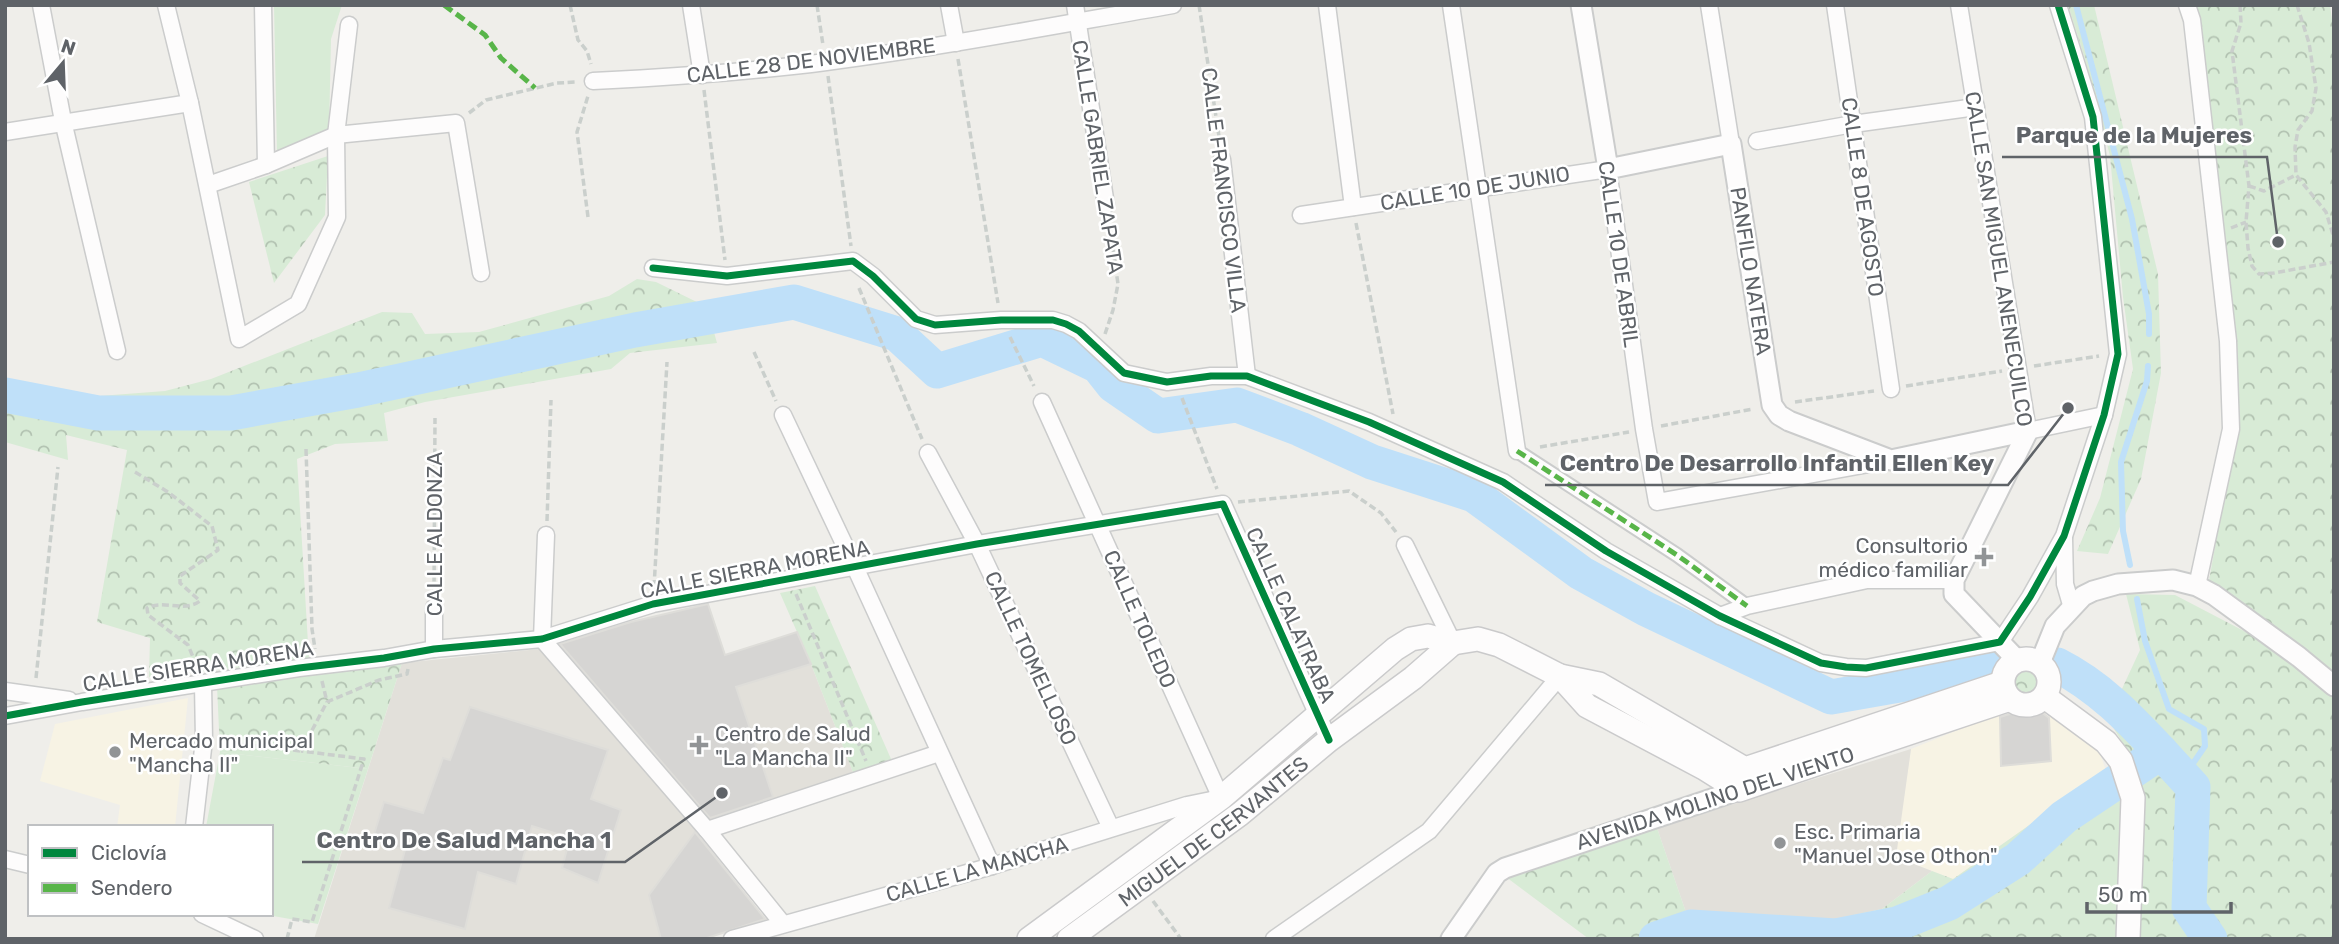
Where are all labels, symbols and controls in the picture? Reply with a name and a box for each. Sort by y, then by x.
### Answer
north arrow [28,28,98,98]
street label: CALLE 28 DE NOVIEMBRE [685,32,937,88]
text: N [58,34,79,60]
street label: CALLE GABRIEL ZAPATA [1067,38,1129,276]
street label: CALLE FRANCISCO VILLA [1197,66,1251,314]
street label: CALLE SAN MIGUEL ANENECUILCO [1960,90,2038,428]
street label: CALLE 8 DE AGOSTO [1837,96,1889,298]
callout: Parque de la Mujeres [2002,113,2267,157]
text: Parque de la Mujeres [2016,121,2253,149]
street label: CALLE 10 DE ABRIL [1594,159,1644,349]
street label: CALLE 10 DE JUNIO [1378,161,1572,215]
street label: PANFILO NATERA [1725,185,1777,357]
callout: Centro De Desarrollo Infantil Ellen Key [1545,441,2008,485]
text: Centro De Desarrollo Infantil Ellen Key [1560,449,1995,477]
street label: CALLE ALDONZA [422,452,447,616]
street label: CALLE CALATRABA [1241,523,1341,707]
place label: Consultorio médico familiar [1819,533,1968,582]
street label: CALLE SIERRA MORENA [638,534,872,604]
street label: CALLE TOLEDO [1098,546,1182,692]
marker: Consultorio médico familiar [1974,547,1994,567]
street label: CALLE TOMELLOSO [980,567,1082,749]
street label: CALLE SIERRA MORENA [81,635,315,697]
place label: Centro de Salud "La Mancha II" [715,721,871,770]
place label: Mercado municipal "Mancha II" [129,728,313,777]
marker: Centro de Salud "La Mancha II" [689,735,709,755]
street label: AVENIDA MOLINO DEL VIENTO [1573,741,1857,855]
marker: Mercado municipal "Mancha II" [107,744,123,760]
street label: MIGUEL DE CERVANTES [1113,750,1313,911]
callout: Centro De Salud Mancha 1 [302,818,625,862]
place label: Esc. Primaria "Manuel Jose Othon" [1794,819,1998,868]
legend [28,825,273,916]
text: Centro De Salud Mancha 1 [317,826,611,854]
street label: CALLE LA MANCHA [883,831,1071,907]
marker: Esc. Primaria "Manuel Jose Othon" [1772,835,1788,851]
text: Ciclovía [91,840,167,865]
scale bar [2087,870,2230,914]
text: Sendero [91,875,173,900]
text: 50 m [2098,882,2148,907]

